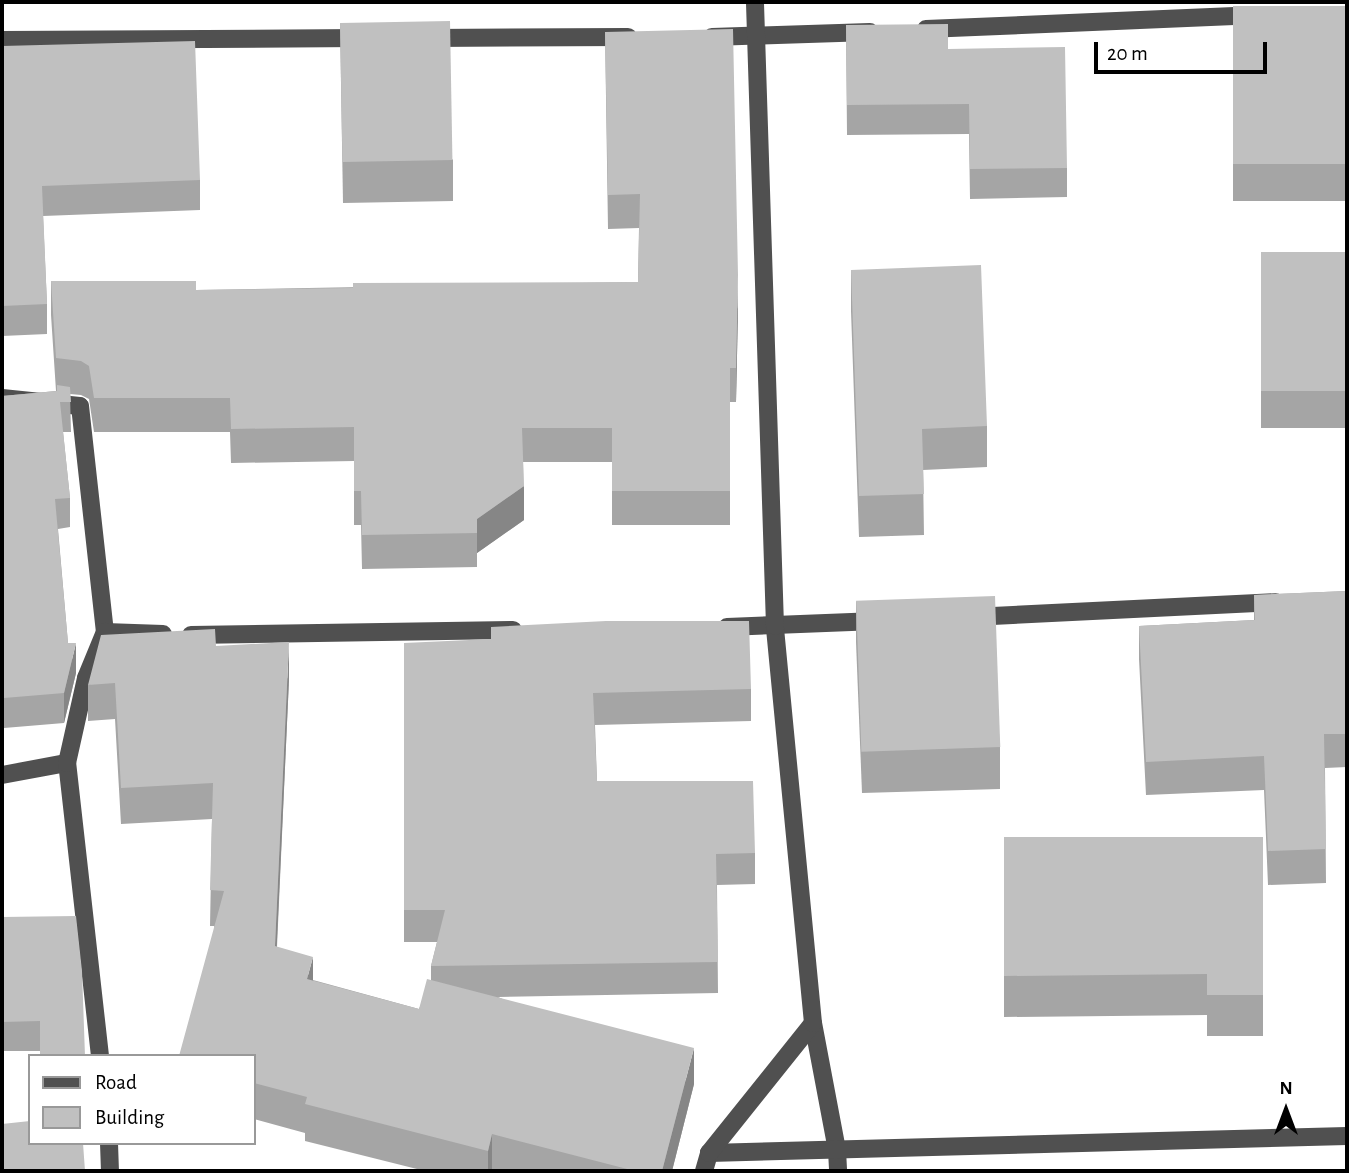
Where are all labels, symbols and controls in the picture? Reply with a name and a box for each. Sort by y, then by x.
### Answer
scale bar [1097,28,1270,72]
text: 20 m [1107,43,1148,64]
legend [28,1054,256,1145]
text: Road [95,1072,137,1093]
north arrow [1251,1075,1321,1145]
text: N [1279,1079,1293,1098]
text: Building [95,1107,164,1128]

